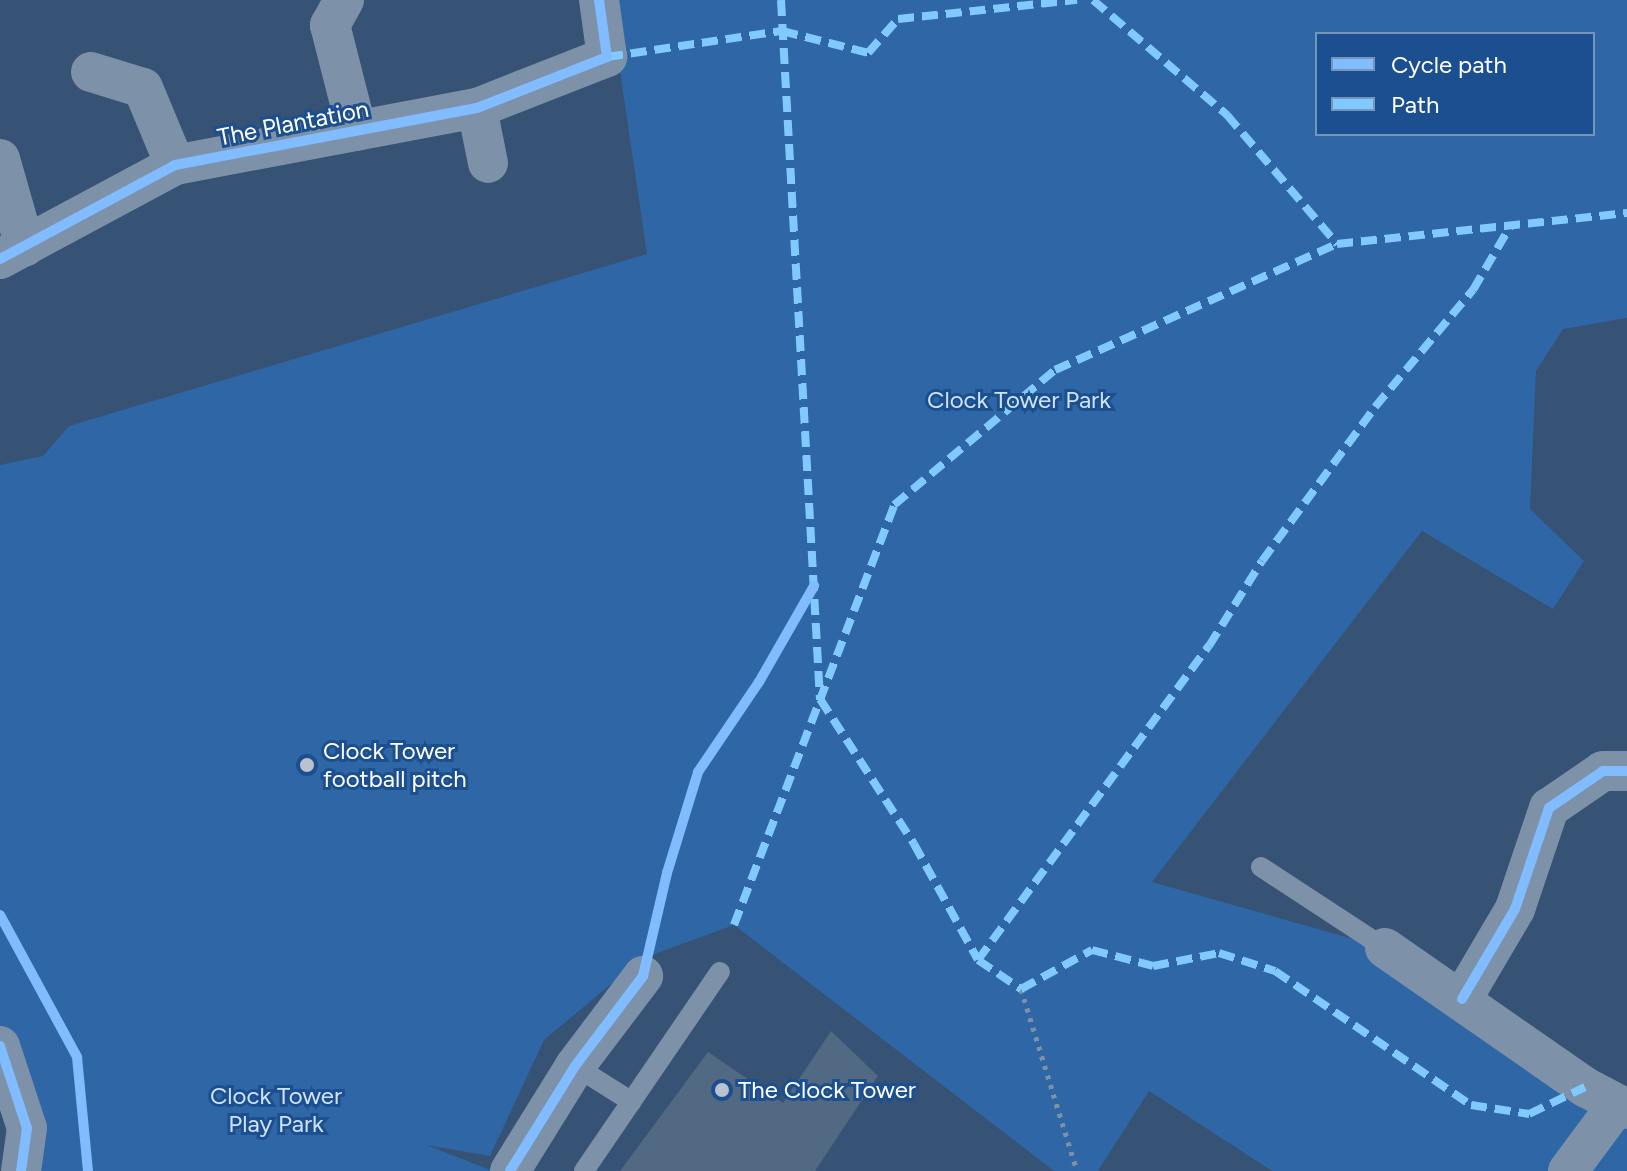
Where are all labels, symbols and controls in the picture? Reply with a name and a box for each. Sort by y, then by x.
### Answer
legend [1315,32,1595,136]
text: Cycle path [1391,50,1507,79]
text: Path [1391,90,1439,119]
street label: The Plantation [215,94,371,152]
park label: Clock Tower Park [927,386,1111,414]
place label: Clock Tower football pitch [323,737,467,793]
marker: Clock Tower football pitch [298,756,316,774]
place label: The Clock Tower [738,1076,916,1104]
marker: The Clock Tower [713,1081,731,1099]
park label: Clock Tower Play Park [210,1082,342,1138]

